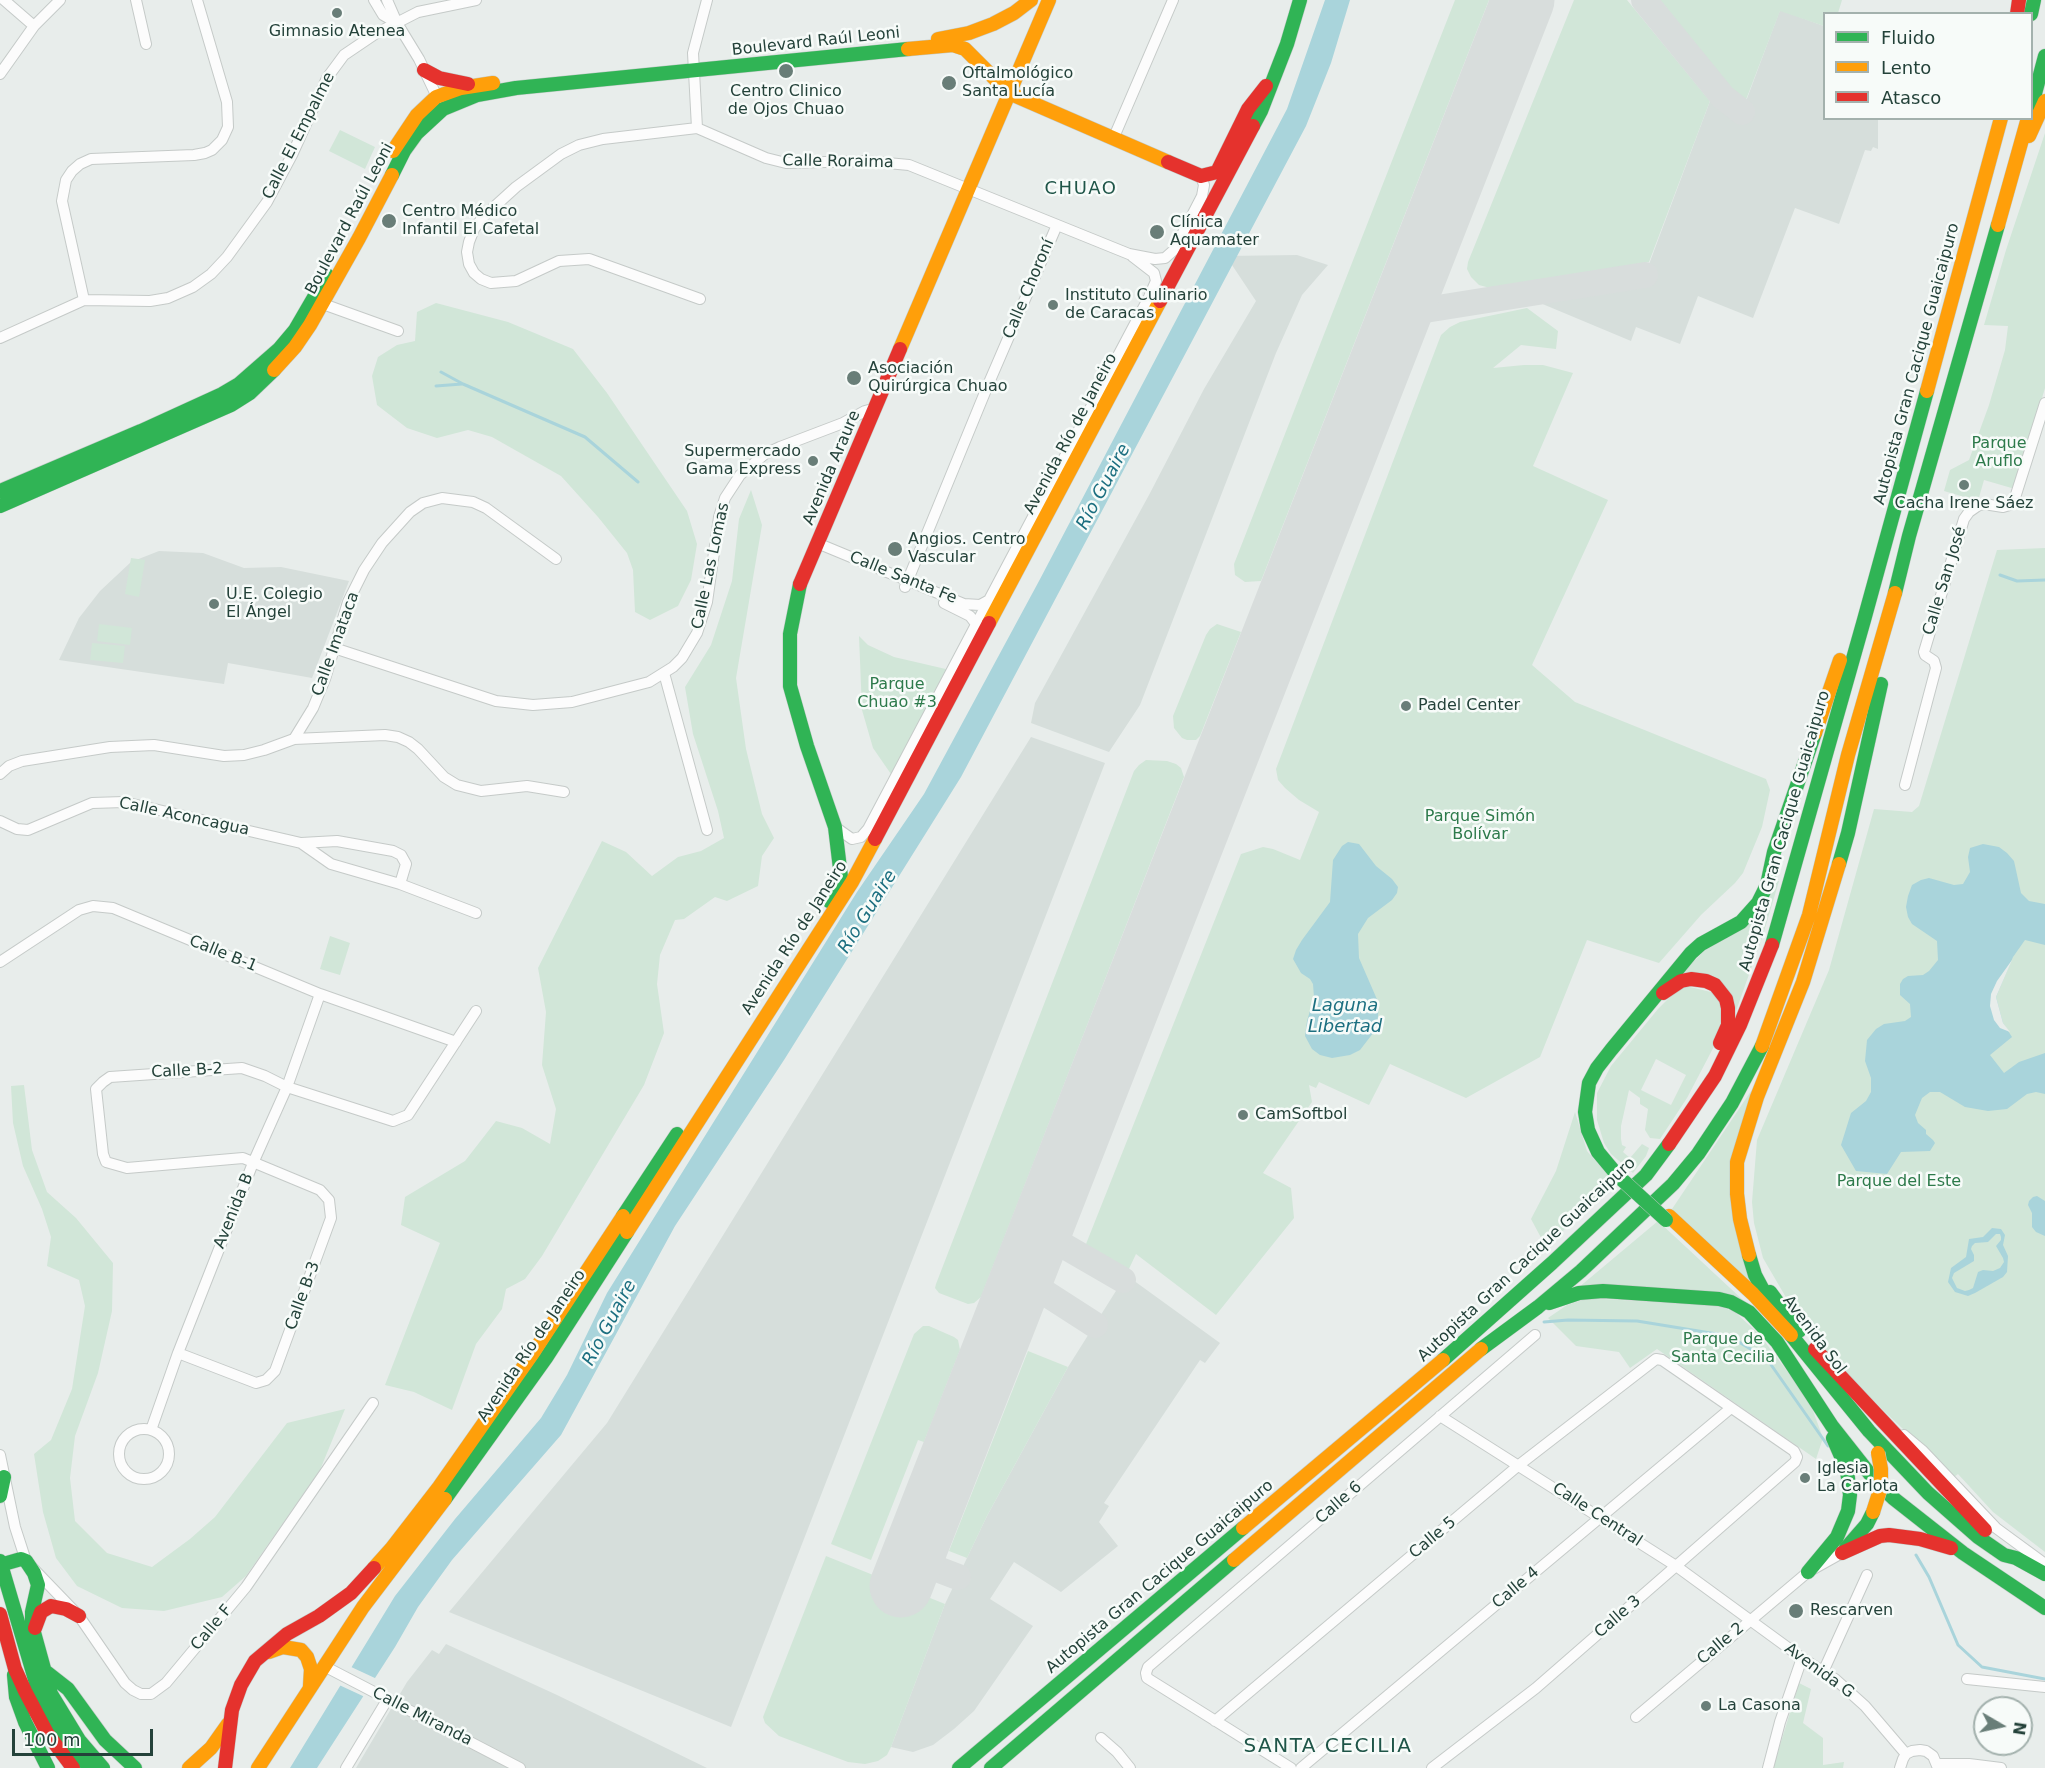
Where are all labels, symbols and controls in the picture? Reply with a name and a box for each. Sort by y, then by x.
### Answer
marker: Gimnasio Atenea [330,6,344,20]
legend [1823,12,2033,120]
place label: Gimnasio Atenea [269,22,405,42]
street label: Boulevard Raúl Leoni [731,24,901,60]
text: Fluido [1881,27,1935,48]
text: Lento [1881,57,1931,78]
marker: Centro Clinico de Ojos Chuao [777,62,795,80]
place label: Oftalmológico Santa Lucía [962,64,1073,102]
street label: Calle El Empalme [259,69,339,203]
marker: Oftalmológico Santa Lucía [940,74,958,92]
place label: Centro Clinico de Ojos Chuao [728,82,844,120]
text: Atasco [1881,87,1941,108]
street label: Boulevard Raúl Leoni [302,140,398,298]
street label: Calle Roraima [782,151,894,173]
district label: CHUAO [1045,178,1117,200]
place label: Centro Médico Infantil El Cafetal [402,202,539,240]
marker: Centro Médico Infantil El Cafetal [380,212,398,230]
place label: Clínica Aquamater [1170,213,1259,251]
street label: Autopista Gran Cacique Guaicaipuro [1870,221,1964,507]
marker: Clínica Aquamater [1148,223,1166,241]
street label: Calle Choroní [999,236,1059,342]
place label: Instituto Culinario de Caracas [1065,286,1207,324]
marker: Instituto Culinario de Caracas [1046,298,1060,312]
street label: Avenida Río de Janeiro [1020,350,1122,518]
place label: Asociación Quirúrgica Chuao [868,359,1008,397]
marker: Asociación Quirúrgica Chuao [845,369,863,387]
street label: Avenida Araure [799,408,865,528]
park label: Parque Aruflo [1971,434,2027,472]
water label: Río Guaire [1072,440,1136,534]
place label: Supermercado Gama Express [684,442,801,480]
marker: Supermercado Gama Express [806,454,820,468]
marker: Cacha Irene Sáez [1957,478,1971,492]
place label: Cacha Irene Sáez [1895,494,2033,514]
street label: Calle Las Lomas [688,501,734,631]
street label: Calle San José [1919,524,1971,638]
place label: Angios. Centro Vascular [908,530,1025,568]
marker: Angios. Centro Vascular [886,540,904,558]
street label: Calle Santa Fe [846,548,960,608]
place label: U.E. Colegio El Ángel [226,585,323,623]
street label: Calle Imataca [308,589,364,699]
marker: U.E. Colegio El Ángel [207,597,221,611]
park label: Parque Chuao #3 [857,675,937,713]
street label: Autopista Gran Cacique Guaicaipuro [1736,689,1834,973]
place label: Padel Center [1418,696,1520,716]
marker: Padel Center [1399,699,1413,713]
street label: Calle Aconcagua [117,794,251,840]
park label: Parque Simón Bolívar [1425,807,1535,845]
street label: Avenida Río de Janeiro [738,858,852,1018]
water label: Río Guaire [834,866,902,958]
street label: Calle B-1 [186,932,260,976]
water label: Laguna Libertad [1308,995,1382,1038]
street label: Calle B-2 [151,1060,223,1082]
place label: CamSoftbol [1255,1105,1348,1125]
marker: CamSoftbol [1236,1108,1250,1122]
street label: Autopista Gran Cacique Guaicaipuro [1414,1154,1640,1366]
street label: Avenida B [210,1170,258,1252]
park label: Parque del Este [1837,1172,1961,1192]
street label: Calle B-3 [282,1259,324,1333]
street label: Avenida Río de Janeiro [474,1266,590,1426]
water label: Río Guaire [578,1276,642,1370]
street label: Avenida Sol [1778,1292,1850,1378]
park label: Parque de Santa Cecilia [1671,1330,1775,1368]
place label: Iglesia La Carlota [1817,1459,1899,1497]
marker: Iglesia La Carlota [1798,1471,1812,1485]
street label: Autopista Gran Cacique Guaicaipuro [1042,1476,1278,1678]
street label: Calle 6 [1312,1478,1366,1528]
street label: Calle Central [1549,1479,1645,1551]
street label: Calle 5 [1406,1513,1460,1563]
street label: Calle 4 [1489,1563,1543,1613]
street label: Calle 3 [1591,1592,1645,1642]
street label: Calle F [187,1601,237,1655]
place label: Rescarven [1810,1601,1893,1621]
marker: Rescarven [1787,1602,1805,1620]
street label: Calle 2 [1694,1619,1748,1669]
street label: Avenida G [1780,1639,1858,1703]
street label: Calle Miranda [369,1684,475,1750]
place label: La Casona [1718,1696,1801,1716]
north arrow [1973,1696,2033,1756]
marker: La Casona [1699,1699,1713,1713]
scale bar [15,1717,156,1755]
text: N [2009,1720,2030,1737]
text: 100 m [23,1729,81,1750]
district label: SANTA CECILIA [1243,1735,1413,1759]

